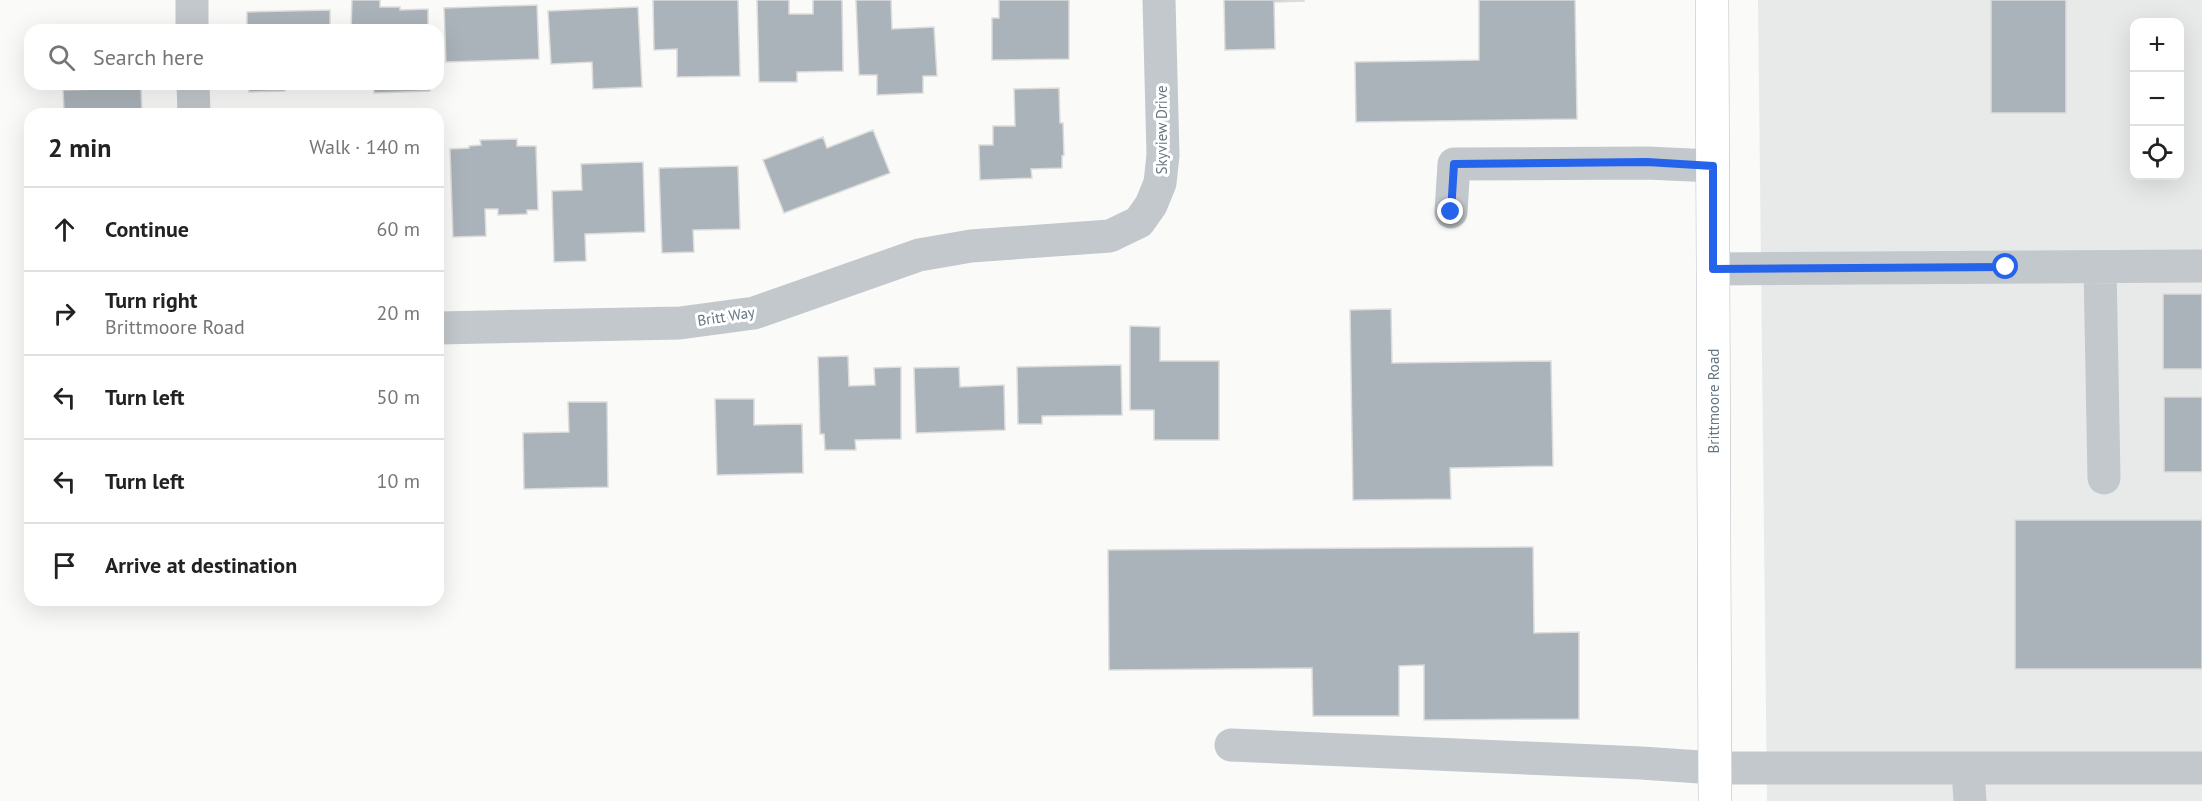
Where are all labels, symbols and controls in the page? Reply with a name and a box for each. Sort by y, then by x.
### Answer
map controls [2130,18,2184,180]
button: + [2130,18,2184,72]
search box [24,24,444,90]
icon: search [45,41,78,74]
text: Search here [93,43,204,71]
button: − [2130,72,2184,126]
street label: Skyview Drive [1152,85,1171,175]
button: locate [2130,126,2184,180]
text: 2 min [48,131,111,164]
text: Walk · 140 m [309,134,420,160]
route end [1437,198,1463,224]
icon: ahead [48,213,81,246]
text: Continue [105,215,189,243]
text: 60 m [377,216,420,242]
route start [1992,253,2018,279]
text: Turn right [105,286,197,314]
icon: right [48,297,81,330]
text: 20 m [377,300,420,326]
street label: Britt Way [696,302,756,330]
text: Brittmoore Road [105,314,245,340]
street label: Brittmoore Road [1704,349,1723,453]
icon: left [48,381,81,414]
text: Turn left [105,383,185,411]
text: 50 m [377,384,420,410]
icon: left [48,465,81,498]
text: Turn left [105,467,185,495]
text: 10 m [377,468,420,494]
icon: arrive [48,549,81,582]
text: Arrive at destination [105,551,297,579]

